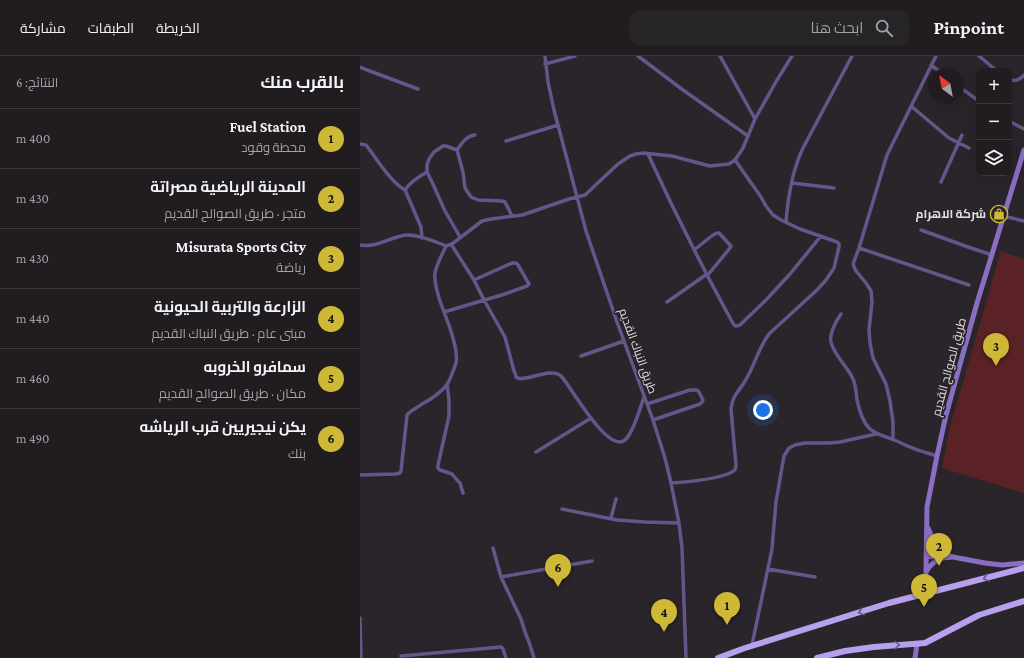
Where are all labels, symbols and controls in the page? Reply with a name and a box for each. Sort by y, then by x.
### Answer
search box [629,10,909,46]
icon: search [873,17,895,39]
text: Pinpoint [933,17,1004,38]
text: مشاركة [20,20,66,36]
text: الطبقات [88,20,134,36]
text: الخريطة [156,20,200,36]
text: ابحث هنا [810,20,863,36]
north arrow [928,68,964,104]
map controls [976,68,1012,176]
button: + [976,68,1012,104]
text: بالقرب منك [261,73,344,92]
text: النتائج: 6 [16,75,58,90]
button: − [976,104,1012,140]
text: Fuel Station [229,119,306,135]
text: 400 m [16,131,50,146]
text: 1 [329,131,333,146]
text: محطة وقود [241,140,306,155]
button: layers [976,140,1012,176]
text: المدينة الرياضية مصراتة [150,179,306,195]
text: 430 m [16,191,49,206]
text: 2 [328,191,334,206]
shop icon: شركة الاهرام [989,204,1009,224]
text: متجر · طريق الصوالح القديم [164,206,306,221]
place label: شركة الاهرام [915,207,986,222]
text: Misurata Sports City [176,239,306,255]
text: 430 m [16,251,49,266]
text: 3 [328,251,334,266]
text: رياضة [276,260,306,275]
text: الزارعة والتربية الحيونية [154,299,306,315]
street label: طريق النباك القديم [615,306,660,396]
text: 440 m [16,311,50,326]
text: 4 [328,311,335,326]
street label: طريق الصوالح القديم [929,316,970,418]
text: مبنى عام · طريق النباك القديم [152,326,306,341]
pin: 3 [983,333,1009,366]
text: سمافرو الخروبه [203,359,306,375]
text: 460 m [16,371,49,386]
text: 5 [328,371,334,386]
text: مكان · طريق الصوالح القديم [159,386,306,401]
your location [753,400,773,420]
text: يكن نيجيريين قرب الرياشه [140,419,306,435]
text: 490 m [16,431,49,446]
text: 6 [327,431,335,446]
text: بنك [288,446,306,461]
pin: 2 [926,533,952,566]
pin: 6 [545,554,571,587]
one-way arrow [983,573,990,582]
pin: 5 [911,574,937,607]
pin: 1 [714,592,740,625]
pin: 4 [651,599,677,632]
one-way arrow [858,607,865,616]
one-way arrow [894,641,900,650]

